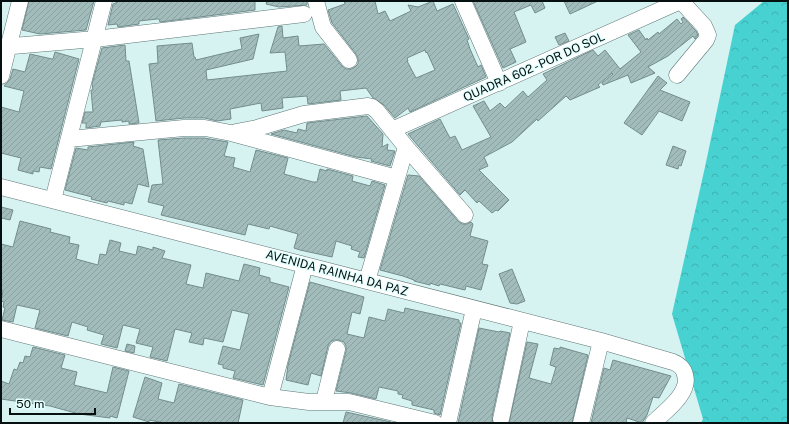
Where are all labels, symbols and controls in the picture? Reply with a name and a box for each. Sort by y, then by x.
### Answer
street label: QUADRA 602 - POR DO SOL [461,29,607,105]
street label: AVENIDA RAINHA DA PAZ [264,247,410,299]
scale bar [10,390,95,416]
text: 50 m [16,397,44,411]

